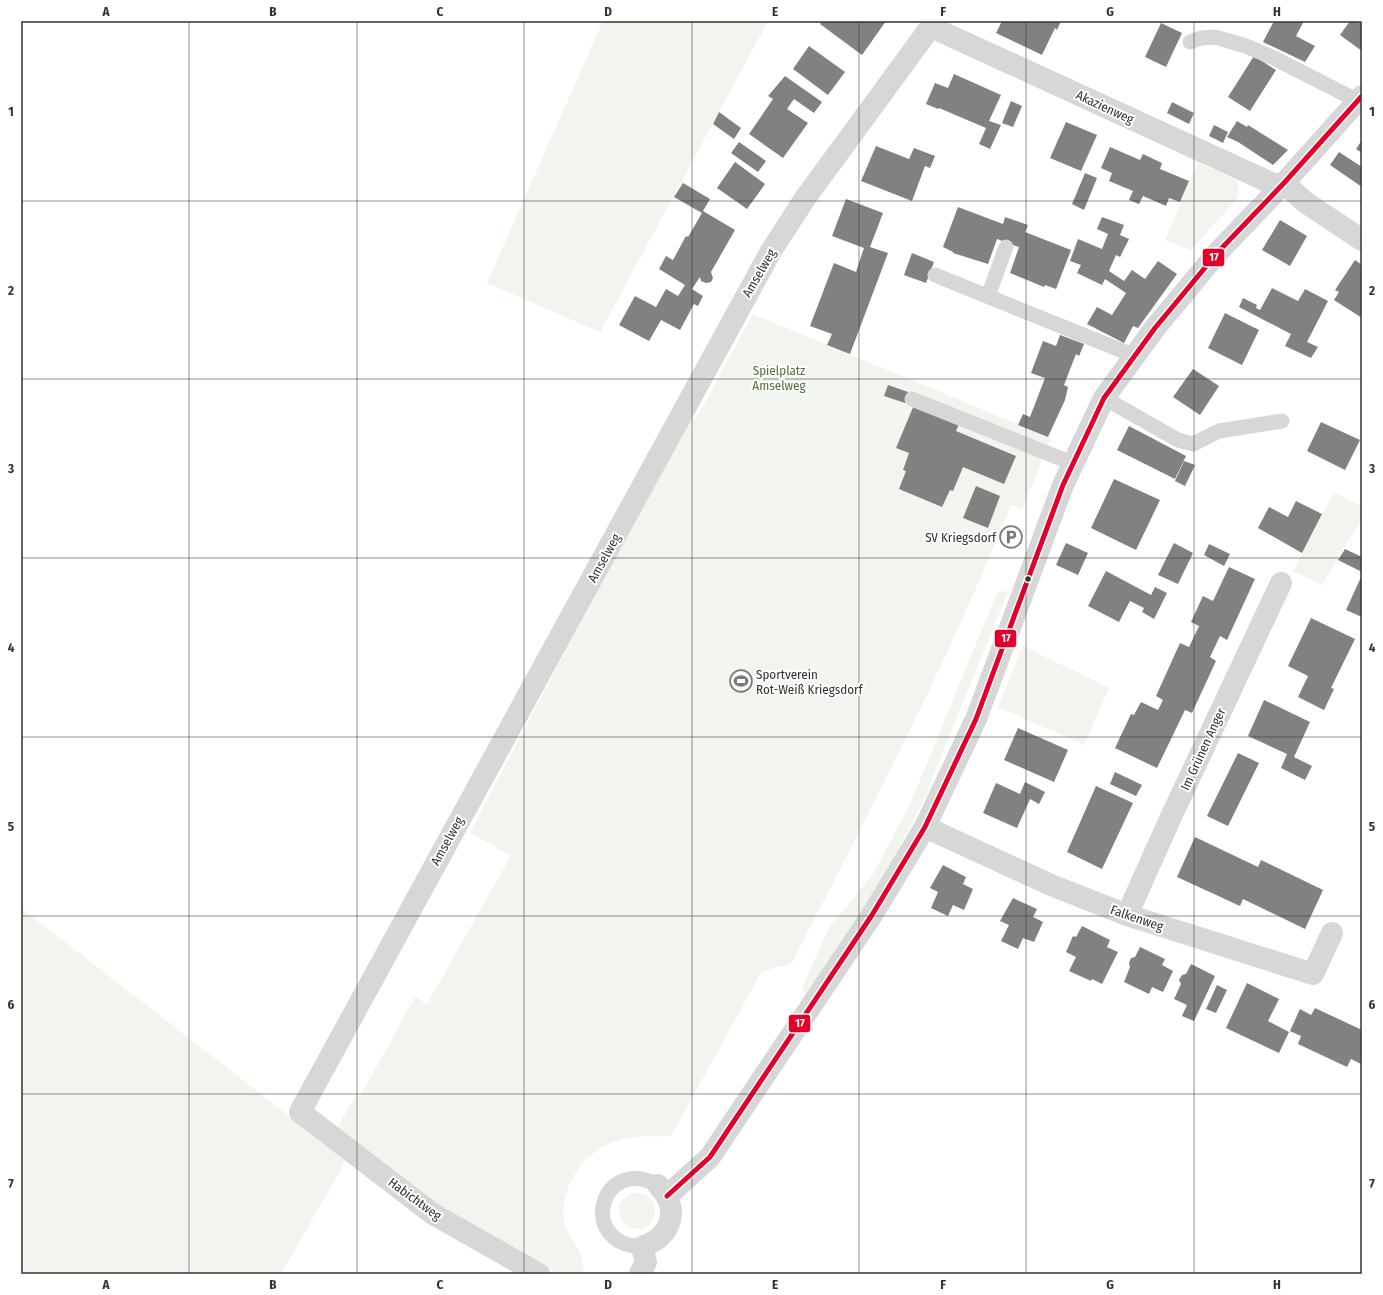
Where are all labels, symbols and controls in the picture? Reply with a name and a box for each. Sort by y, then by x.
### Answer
text: A [101,4,110,19]
text: B [269,4,277,19]
text: C [437,4,444,19]
text: D [604,4,612,19]
text: E [772,4,778,19]
text: F [940,4,946,19]
text: G [1106,4,1114,19]
text: H [1273,4,1281,19]
street label: Akazienweg [1074,87,1137,127]
text: 1 [8,104,14,119]
text: 1 [1369,104,1375,119]
street label: Amselweg [739,245,779,300]
line badge: 17 [1202,248,1225,267]
text: 17 [1209,251,1219,264]
text: 2 [7,283,14,298]
text: 2 [1368,283,1375,298]
park label: Spielplatz Amselweg [752,363,807,393]
text: 3 [7,461,14,476]
text: 3 [1368,461,1375,476]
parking icon: SV Kriegsdorf [998,524,1024,550]
street label: Amselweg [585,530,624,585]
place label: SV Kriegsdorf [925,530,997,545]
unlabelled marker [1023,574,1033,584]
line badge: 17 [994,629,1017,648]
text: 17 [1001,632,1011,645]
text: 4 [8,640,15,655]
text: 4 [1369,640,1376,655]
place label: Sportverein Rot-Weiß Kriegsdorf [756,667,864,697]
sports icon: Sportverein Rot-Weiß Kriegsdorf [728,668,754,694]
street label: Im Grünen Anger [1177,705,1229,792]
street label: Amselweg [428,813,467,868]
text: 5 [8,819,14,834]
text: 5 [1369,819,1375,834]
street label: Falkenweg [1109,902,1166,934]
text: 6 [8,997,15,1012]
text: 6 [1369,997,1376,1012]
line badge: 17 [788,1014,811,1033]
text: 17 [795,1017,805,1030]
street label: Habichtweg [385,1175,445,1224]
text: 7 [8,1176,14,1191]
text: 7 [1369,1176,1375,1191]
text: A [101,1277,110,1292]
text: B [269,1277,277,1292]
text: C [437,1277,444,1292]
text: D [604,1277,612,1292]
text: E [772,1277,778,1292]
text: F [940,1277,946,1292]
text: G [1106,1277,1114,1292]
text: H [1273,1277,1281,1292]

